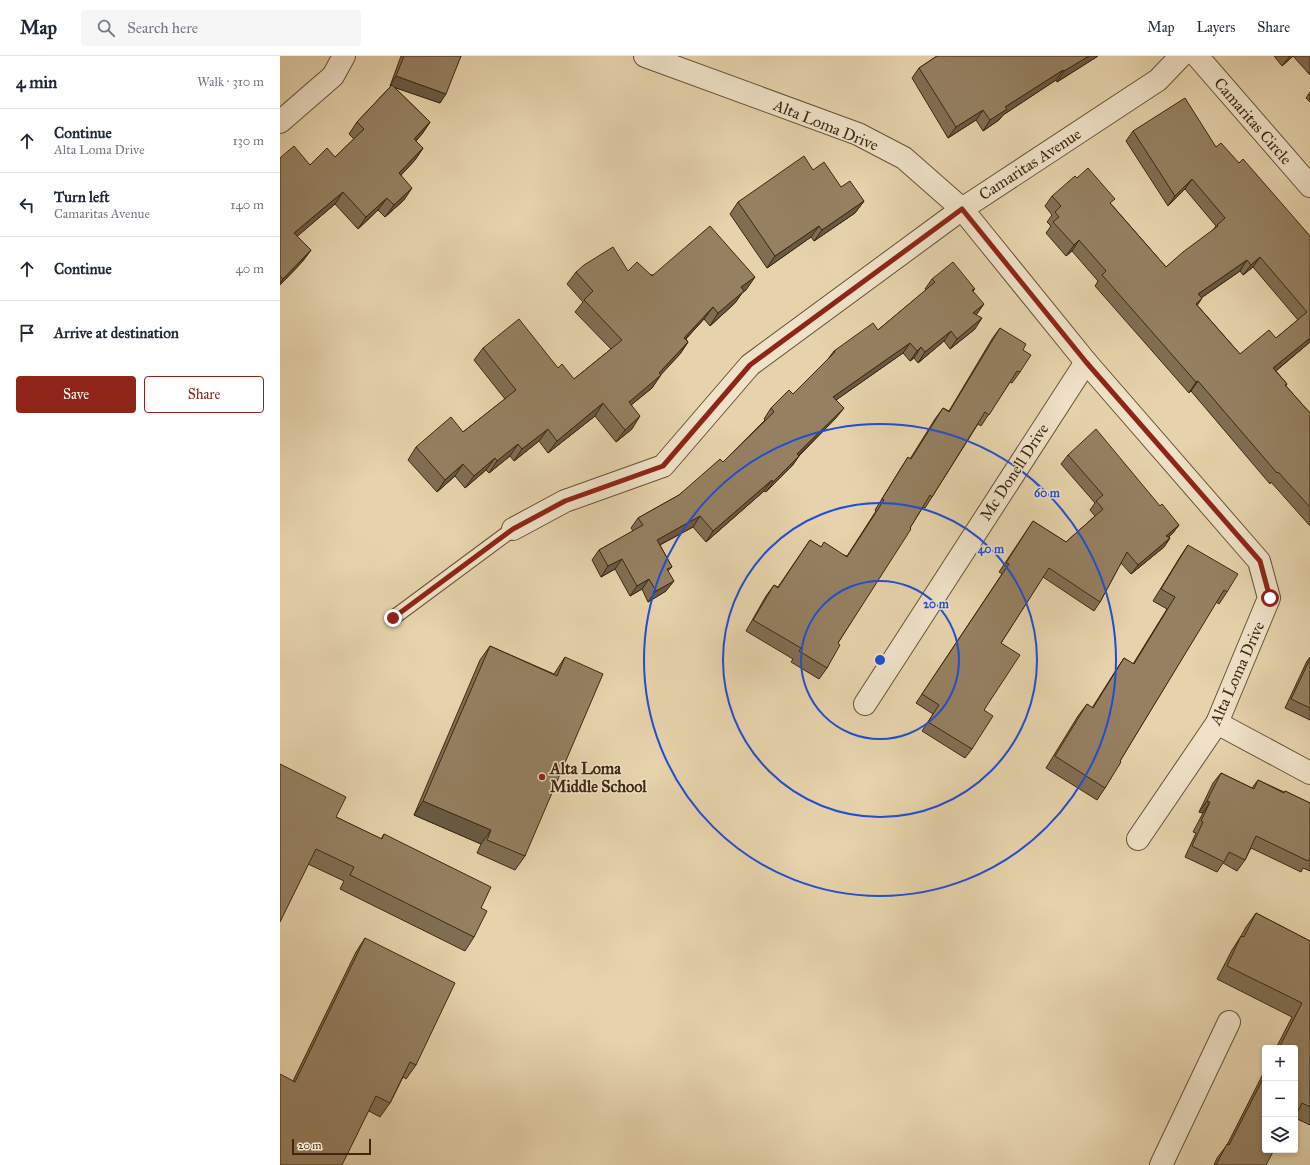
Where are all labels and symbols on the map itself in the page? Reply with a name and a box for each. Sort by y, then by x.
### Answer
street label: Camaritas Circle [1210,74,1296,169]
street label: Alta Loma Drive [770,95,882,155]
street label: Camaritas Avenue [975,124,1085,204]
street label: Mc Donell Drive [976,420,1053,524]
text: 60 m [1034,486,1061,500]
text: 40 m [978,542,1005,557]
route start [1261,589,1279,607]
text: 20 m [923,597,950,611]
route end [384,609,402,627]
street label: Alta Loma Drive [1205,618,1268,729]
centre of rings [873,653,887,667]
place label: Alta Loma Middle School [549,759,647,796]
marker: Alta Loma Middle School [537,772,547,782]
scale bar [292,1137,371,1156]

